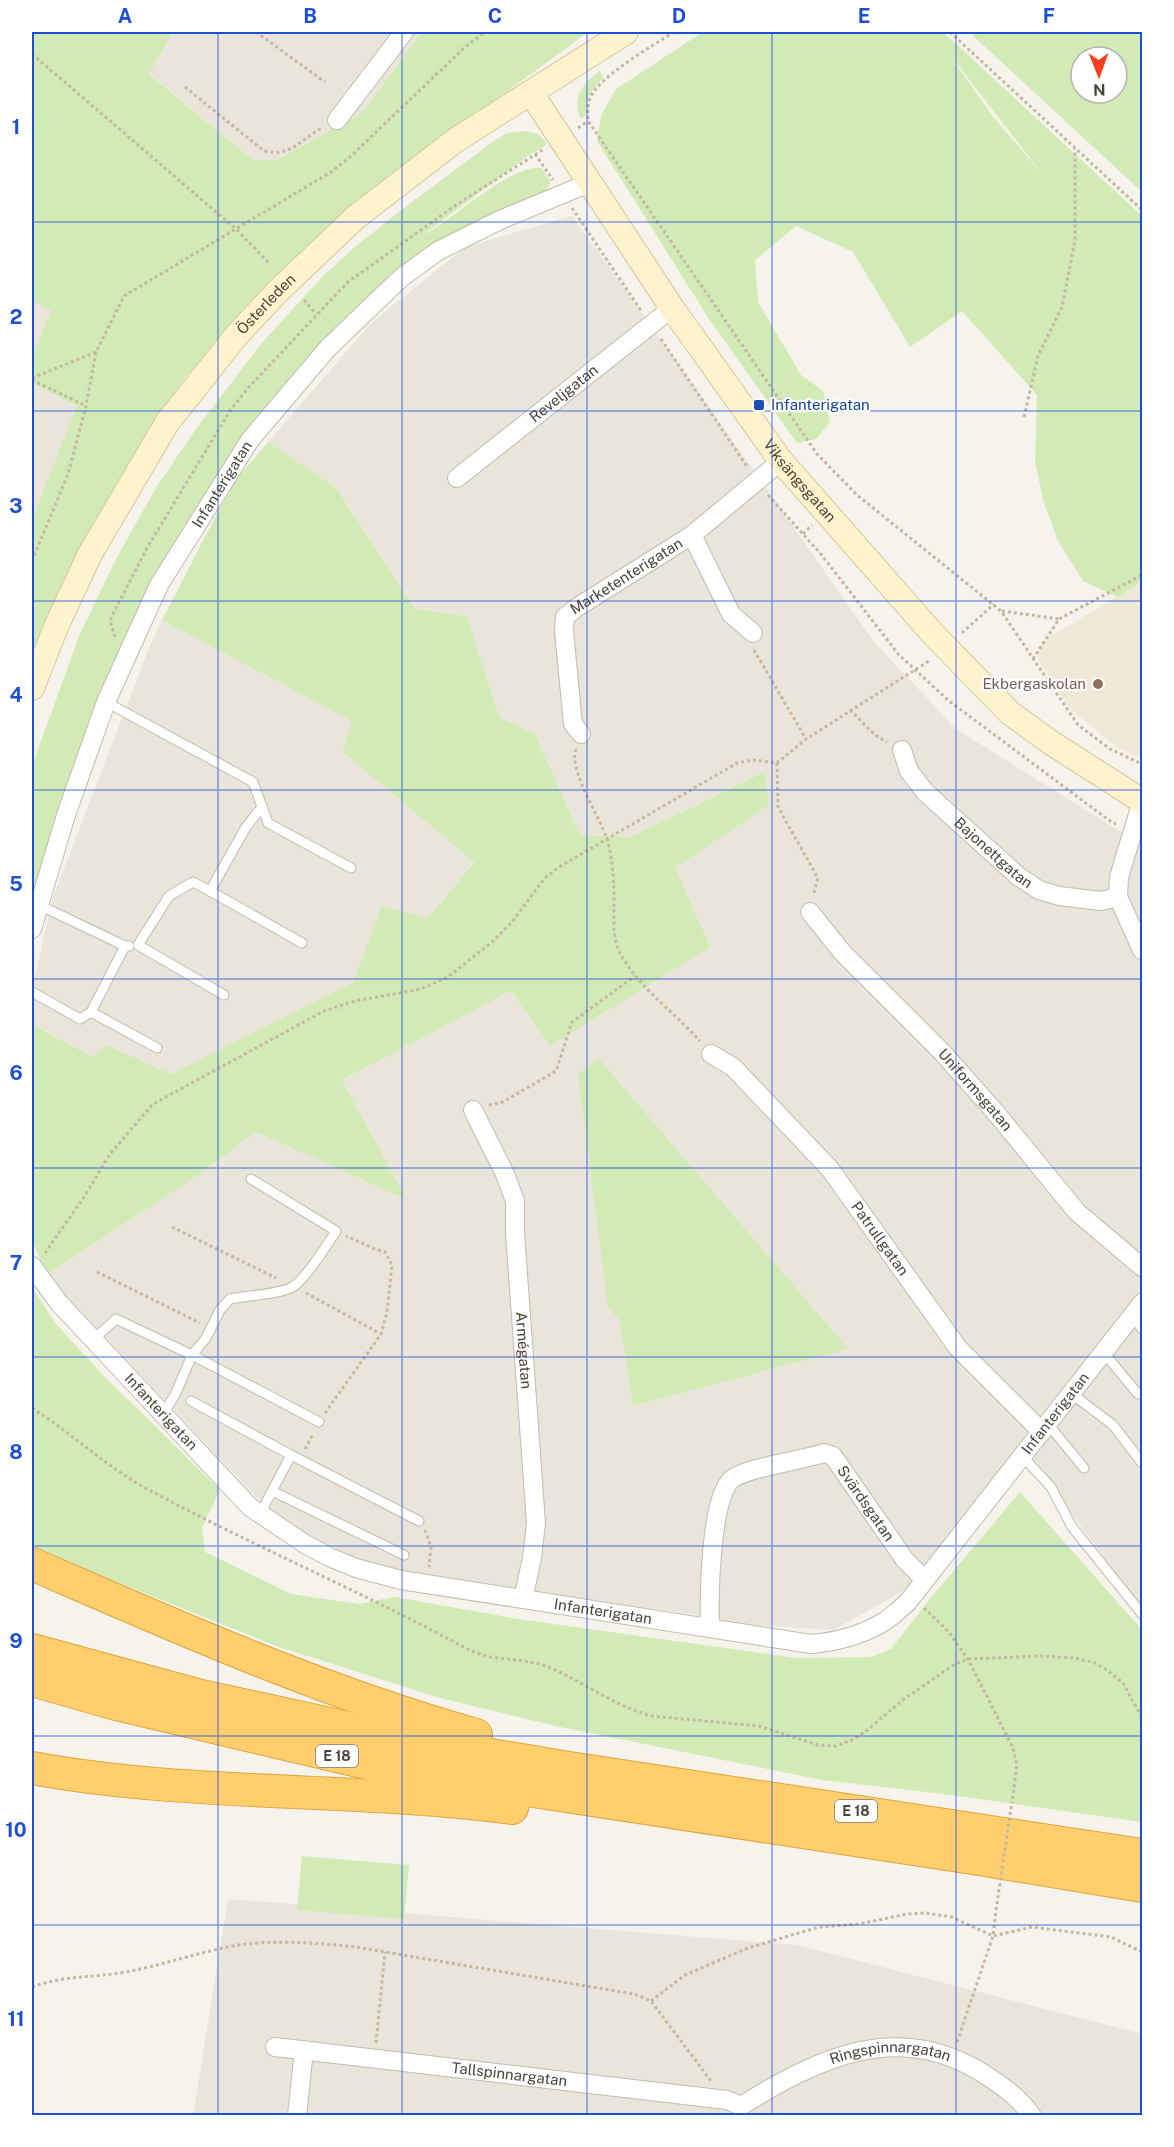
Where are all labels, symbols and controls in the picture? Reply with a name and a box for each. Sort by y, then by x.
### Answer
text: A [118,4,132,28]
text: B [303,4,317,28]
text: C [488,4,502,28]
text: D [672,4,686,28]
text: E [858,4,870,28]
text: F [1043,4,1055,28]
north arrow [1069,45,1129,105]
text: N [1093,80,1106,99]
text: 1 [12,115,20,139]
street label: Österleden [232,270,299,338]
text: 2 [10,305,22,329]
street label: Reveljgatan [526,361,601,426]
place label: Infanterigatan [771,396,870,413]
marker: Infanterigatan [752,398,766,412]
street label: Viksängsgatan [760,436,840,525]
street label: Infanterigatan [188,438,255,531]
text: 3 [9,494,23,518]
street label: Marketenterigatan [567,534,686,618]
place label: Ekbergaskolan [983,675,1086,692]
marker: Ekbergaskolan [1091,677,1105,691]
text: 4 [9,683,23,707]
street label: Bajonettgatan [951,814,1036,891]
text: 5 [9,872,23,896]
street label: Uniformsgatan [935,1045,1016,1134]
text: 6 [9,1061,23,1085]
street label: Patrullgatan [848,1198,912,1279]
text: 7 [10,1251,22,1275]
street label: Armégatan [513,1311,535,1390]
street label: Infanterigatan [1018,1369,1092,1457]
street label: Infanterigatan [121,1370,201,1453]
text: 8 [9,1440,23,1464]
street label: Svärdsgatan [834,1462,898,1544]
street label: Infanterigatan [553,1595,653,1627]
text: 9 [9,1629,23,1653]
road number: E 18 [316,1745,358,1767]
road number: E 18 [835,1800,877,1822]
text: 10 [5,1818,27,1842]
text: 11 [7,2007,25,2031]
street label: Ringspinnargatan [827,2038,953,2067]
street label: Tallspinnargatan [451,2059,568,2089]

